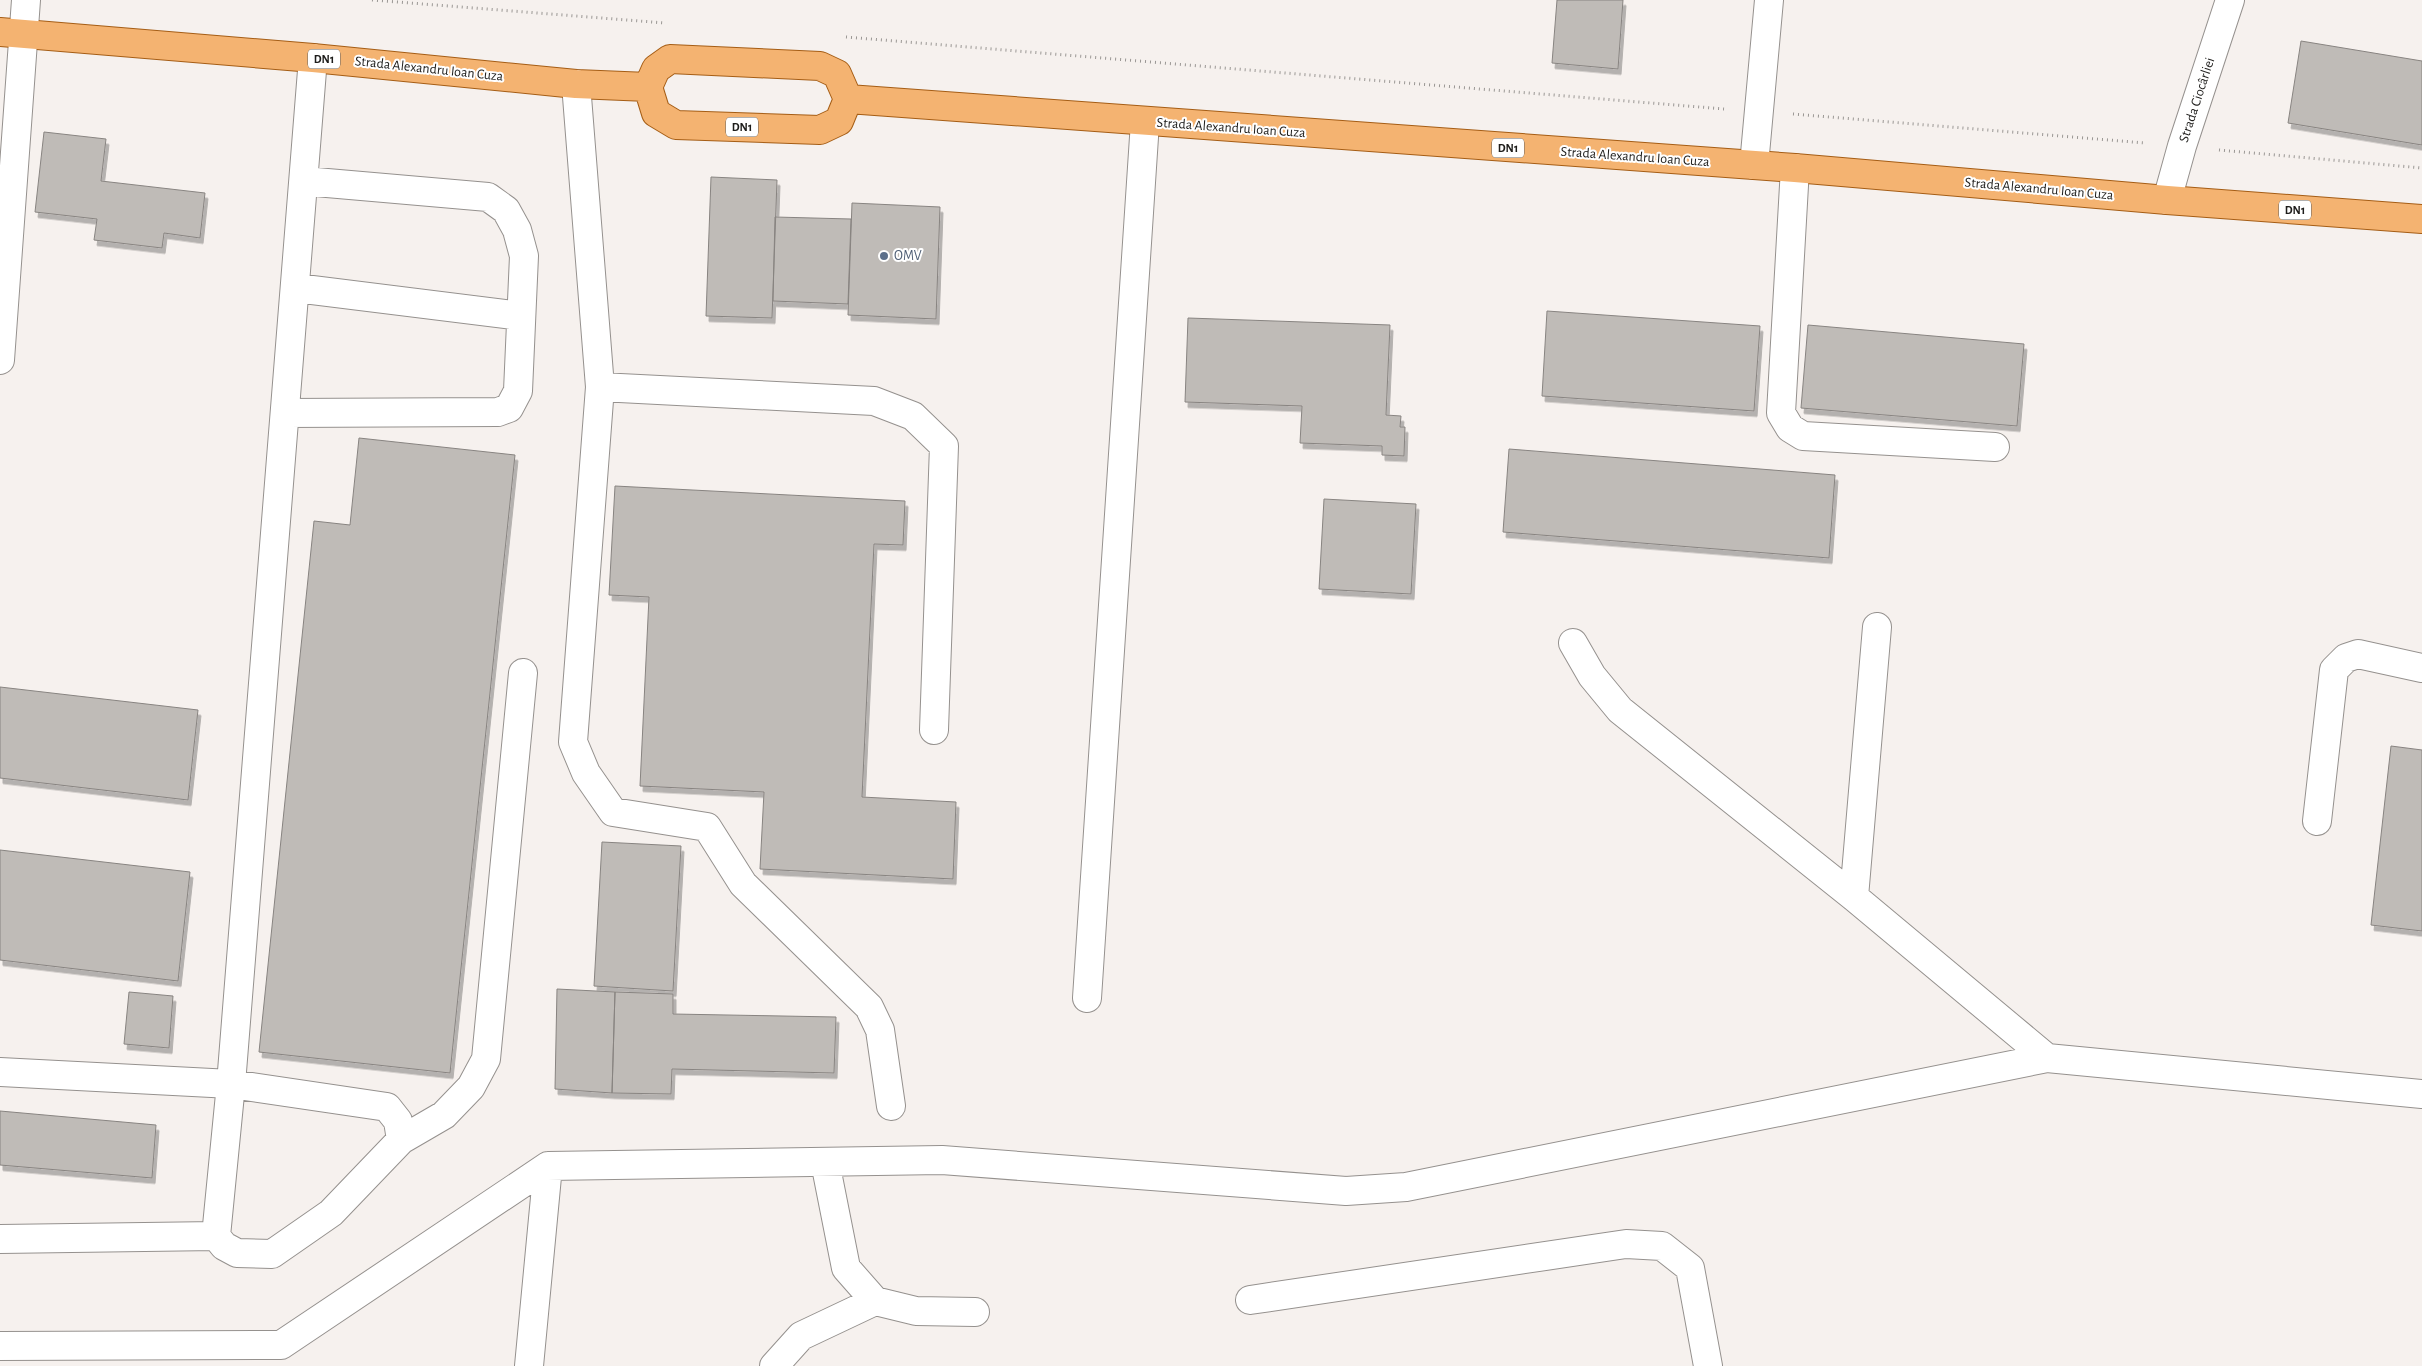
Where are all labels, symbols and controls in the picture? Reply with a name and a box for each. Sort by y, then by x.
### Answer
road number: DN1 [308,50,340,68]
street label: Strada Alexandru Ioan Cuza [354,54,504,84]
street label: Strada Ciocârliei [2177,56,2217,144]
street label: Strada Alexandru Ioan Cuza [1156,116,1306,140]
road number: DN1 [726,118,758,136]
road number: DN1 [1492,138,1524,158]
street label: Strada Alexandru Ioan Cuza [1560,145,1710,169]
street label: Strada Alexandru Ioan Cuza [1964,176,2114,203]
road number: DN1 [2279,200,2311,220]
place label: OMV [894,249,922,263]
marker: OMV [878,250,890,262]

